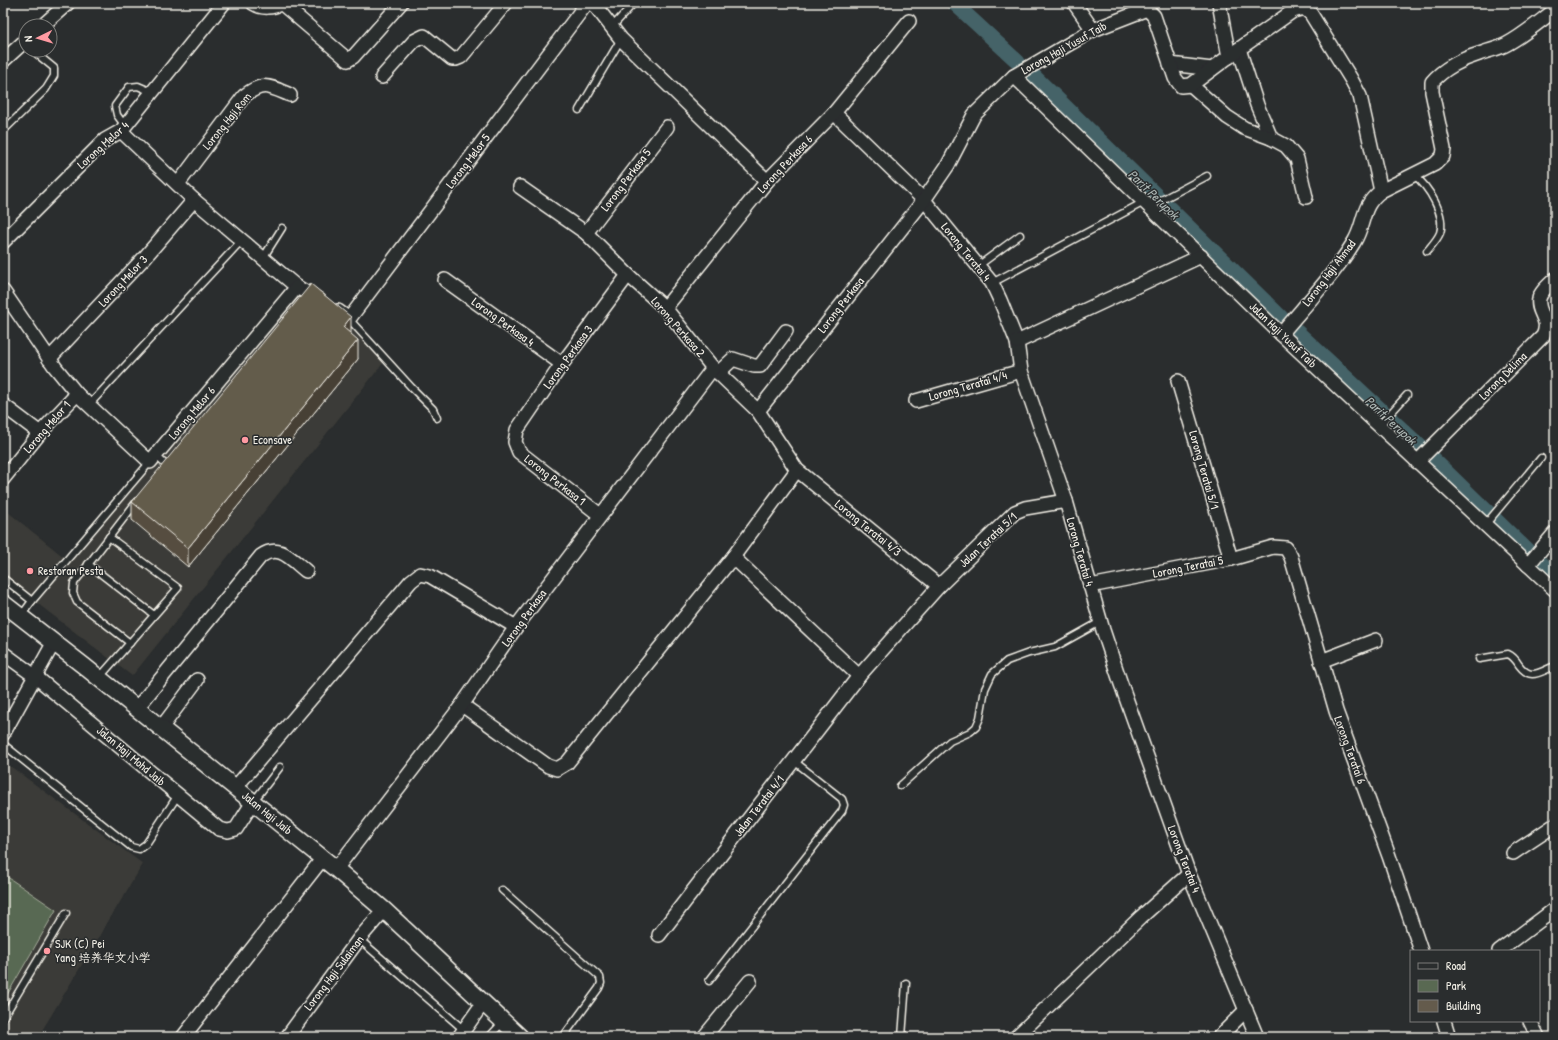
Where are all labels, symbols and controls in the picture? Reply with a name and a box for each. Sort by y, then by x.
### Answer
street label: Lorong Haji Yusuf Taib [1018,17,1110,78]
north arrow [18,18,58,58]
text: N [21,35,35,42]
street label: Lorong Haji Rom [198,88,255,153]
street label: Lorong Melor 4 [73,117,133,172]
street label: Lorong Melor 5 [441,130,494,192]
street label: Lorong Perkasa 6 [753,131,816,197]
street label: Lorong Perkasa 5 [596,145,655,214]
water label: Parit Perupok [1124,165,1185,225]
street label: Lorong Teratai 4 [938,219,996,285]
street label: Lorong Haji Ahmad [1298,236,1359,309]
street label: Lorong Melor 3 [94,251,151,310]
street label: Lorong Perkasa [813,273,868,336]
street label: Lorong Perkasa 4 [468,293,539,350]
street label: Lorong Perkasa 2 [647,293,710,361]
street label: Jalan Haji Yusuf Taib [1246,298,1321,371]
street label: Lorong Perkasa 3 [539,322,596,392]
street label: Lorong Delima [1475,348,1531,403]
street label: Lorong Teratai 4/4 [927,366,1009,405]
street label: Lorong Melor 6 [164,382,219,443]
water label: Parit Perupok [1361,391,1422,450]
street label: Lorong Melor 1 [19,397,74,456]
street label: Lorong Teratai 5/1 [1185,429,1224,511]
place label: Econsave [253,431,292,448]
marker: Econsave [240,435,250,445]
street label: Lorong Perkasa 1 [521,450,590,509]
street label: Lorong Teratai 4/3 [831,495,905,560]
street label: Jalan Teratai 5/1 [955,508,1020,571]
street label: Lorong Teratai 4 [1063,515,1099,589]
street label: Lorong Teratai 5 [1151,551,1225,582]
place label: Restoran Pesta [38,562,104,579]
marker: Restoran Pesta [25,566,35,576]
street label: Lorong Perkasa [497,586,550,650]
street label: Lorong Teratai 6 [1330,714,1371,786]
street label: Jalan Haji Mohd Jaib [93,722,169,789]
street label: Jalan Teratai 4/1 [729,772,788,840]
street label: Jalan Haji Jaib [238,787,296,838]
street label: Lorong Teratai 4 [1164,823,1205,895]
street label: Lorong Haji Sulaiman [300,932,367,1014]
place label: SJK (C) Pei Yang 培养华文小学 [55,935,151,966]
marker: SJK (C) Pei Yang 培养华文小学 [42,946,52,956]
legend [1410,950,1540,1022]
text: Road [1446,957,1466,974]
text: Park [1446,977,1466,994]
text: Building [1446,997,1481,1014]

